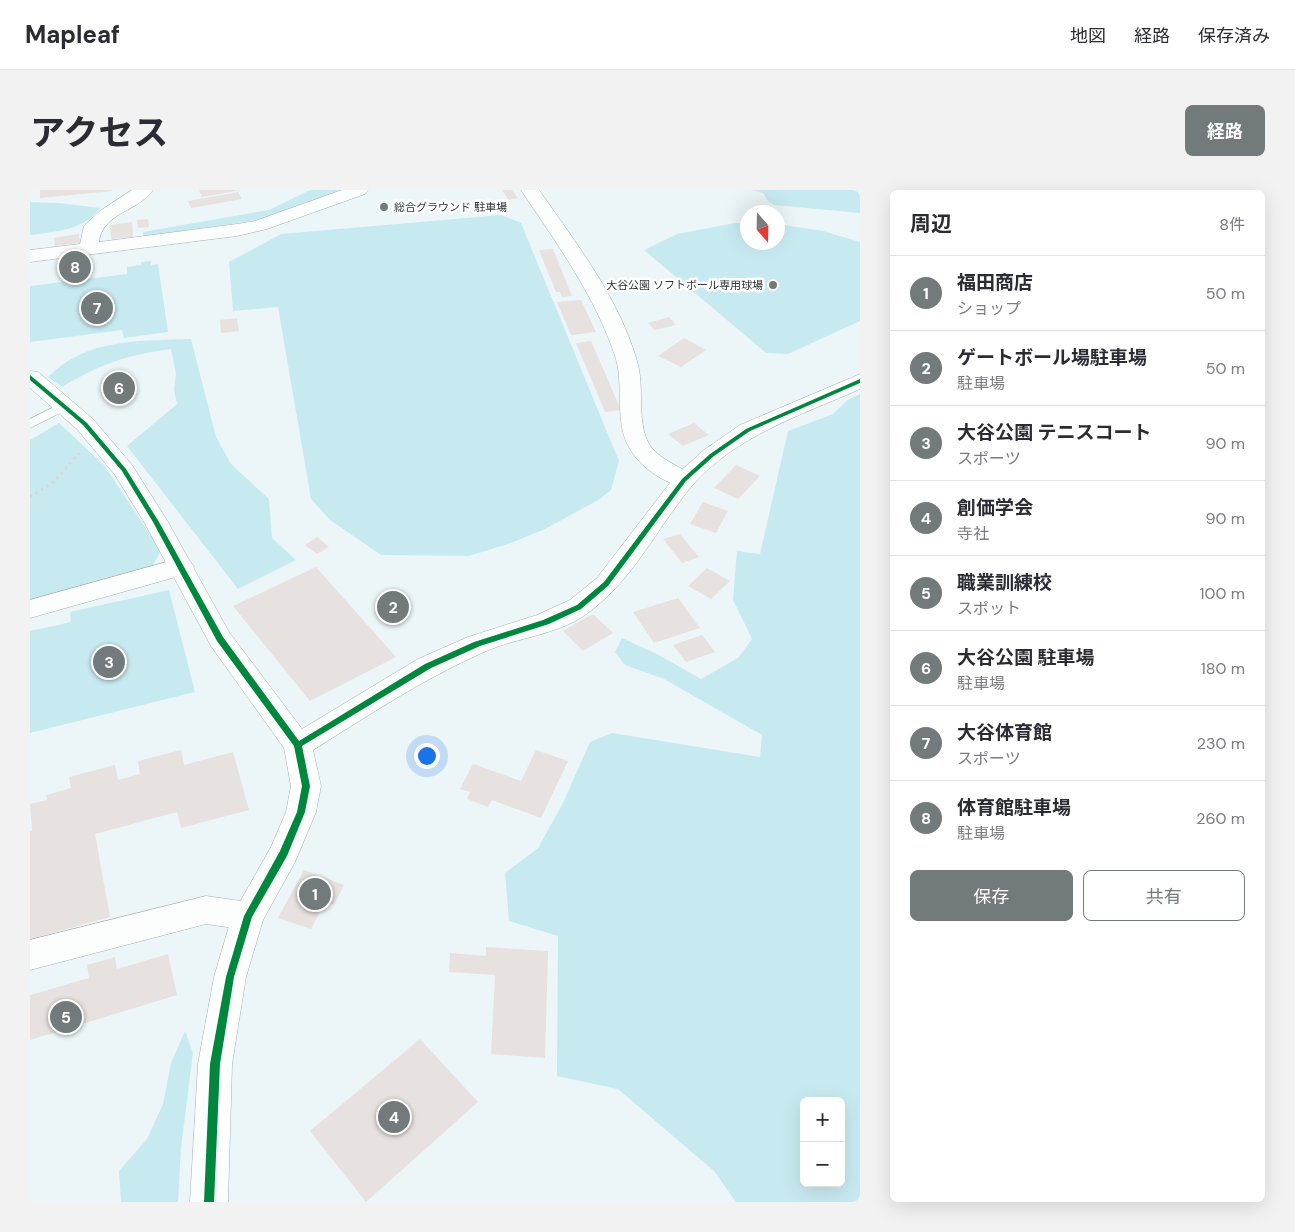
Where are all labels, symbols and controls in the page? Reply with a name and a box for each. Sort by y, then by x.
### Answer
text: Mapleaf [25,19,120,50]
text: 地図 [1070,24,1106,48]
text: 経路 [1134,24,1170,48]
text: 保存済み [1198,24,1270,48]
button: 経路 [1185,105,1265,156]
text: アクセス [30,110,168,156]
place label: 総合グラウンド 駐車場 [394,200,507,214]
marker: 総合グラウンド 駐車場 [378,201,390,213]
north arrow [740,205,785,250]
text: 周辺 [910,210,952,238]
text: 8件 [1219,214,1245,235]
pin: 8 [59,248,91,286]
text: 福田商店 [957,270,1033,295]
place label: 大谷公園 ソフトボール専用球場 [606,278,763,292]
marker: 大谷公園 ソフトボール専用球場 [767,279,779,291]
text: 1 [923,283,929,304]
text: 50 m [1206,283,1245,304]
pin: 7 [81,289,113,327]
text: ショップ [957,298,1021,319]
text: ゲートボール場駐車場 [957,345,1147,370]
text: 2 [921,358,931,379]
text: 50 m [1206,358,1245,379]
pin: 6 [103,369,135,407]
text: 駐車場 [957,373,1005,394]
text: 大谷公園 テニスコート [957,420,1151,445]
text: 3 [921,433,931,454]
text: 90 m [1205,433,1245,454]
text: スポーツ [957,448,1021,469]
text: 創価学会 [957,495,1033,520]
text: 4 [921,508,931,529]
text: 90 m [1205,508,1245,529]
text: 寺社 [957,523,989,544]
text: 職業訓練校 [957,570,1052,595]
text: 5 [921,583,931,604]
text: 100 m [1200,583,1245,604]
pin: 2 [377,588,409,626]
text: スポット [957,598,1021,619]
pin: 3 [93,643,125,681]
text: 大谷公園 駐車場 [957,645,1094,670]
text: 6 [921,658,931,679]
text: 180 m [1201,658,1245,679]
text: 駐車場 [957,673,1005,694]
text: 大谷体育館 [957,720,1052,745]
text: 7 [922,733,930,754]
text: 230 m [1197,733,1245,754]
your location [414,743,440,769]
text: スポーツ [957,748,1021,769]
text: 体育館駐車場 [957,795,1071,820]
text: 8 [921,808,931,829]
text: 260 m [1196,808,1245,829]
text: 駐車場 [957,823,1005,844]
button: 保存 [910,870,1073,921]
button: 共有 [1083,870,1245,921]
pin: 1 [299,875,331,913]
pin: 5 [50,998,82,1036]
map controls [800,1097,845,1187]
button: + [800,1097,845,1142]
pin: 4 [378,1098,410,1136]
button: − [800,1142,845,1187]

